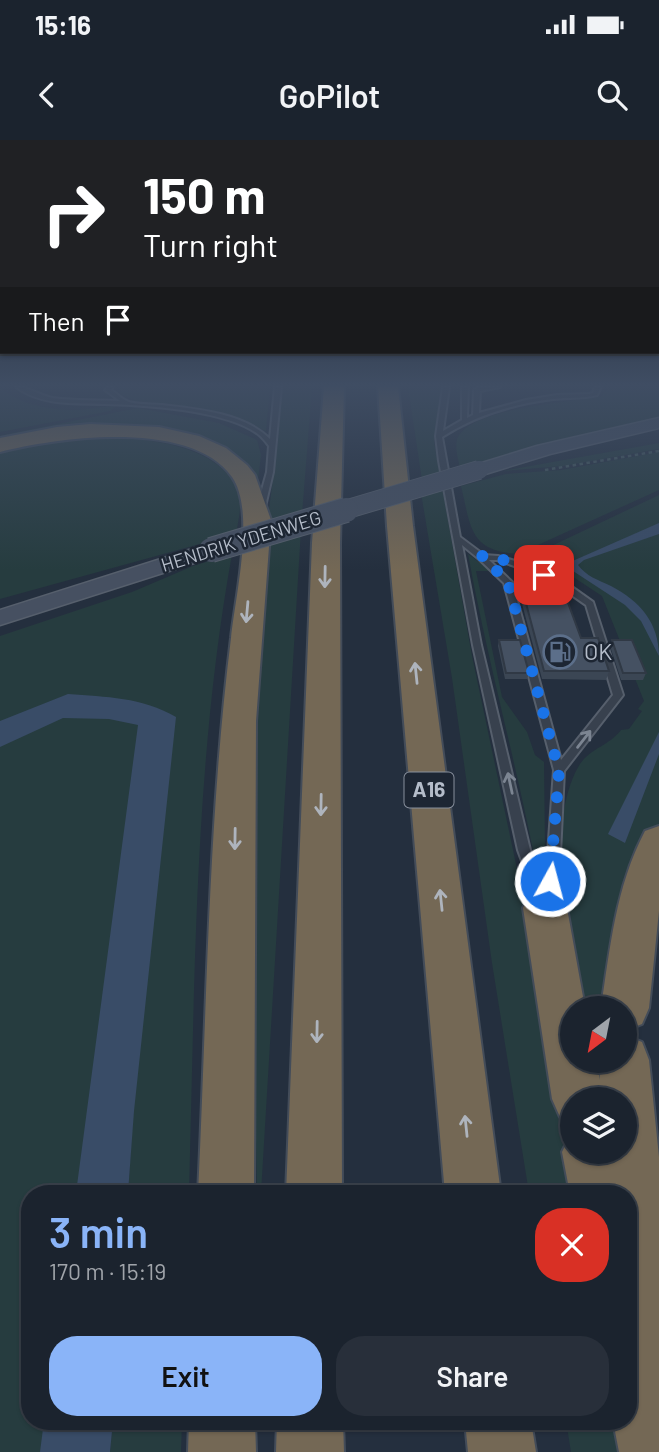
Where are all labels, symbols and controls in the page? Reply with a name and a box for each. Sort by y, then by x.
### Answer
text: 15:16 [35,9,91,40]
icon: back [28,76,66,114]
text: GoPilot [279,76,380,114]
icon: search [593,76,631,114]
text: 150 m [143,165,265,224]
icon: right [28,168,119,259]
text: Turn right [143,225,278,263]
icon: arrive [99,301,137,339]
text: Then [28,305,85,336]
street label: HENDRIK YDENWEG [158,505,324,576]
pin [514,545,574,605]
icon: arrive [525,556,563,594]
one-way arrow [319,565,332,588]
one-way arrow [241,600,254,623]
fuel station icon: OK [541,633,579,671]
place label: OK [584,637,612,665]
one-way arrow [410,663,423,685]
one-way arrow [576,730,591,749]
road number: A16 [404,772,453,808]
one-way arrow [502,772,516,795]
one-way arrow [315,793,328,816]
one-way arrow [228,828,242,851]
position arrow [513,844,587,918]
one-way arrow [434,889,447,911]
north arrow [560,996,637,1073]
map controls [560,996,637,1164]
one-way arrow [311,1020,324,1043]
button: layers [560,1087,637,1164]
one-way arrow [459,1115,472,1137]
text: 3 min [49,1206,148,1256]
button: close [535,1208,609,1282]
text: 170 m · 15:19 [49,1257,166,1285]
button: Exit [49,1336,322,1416]
button: Share [336,1336,609,1416]

